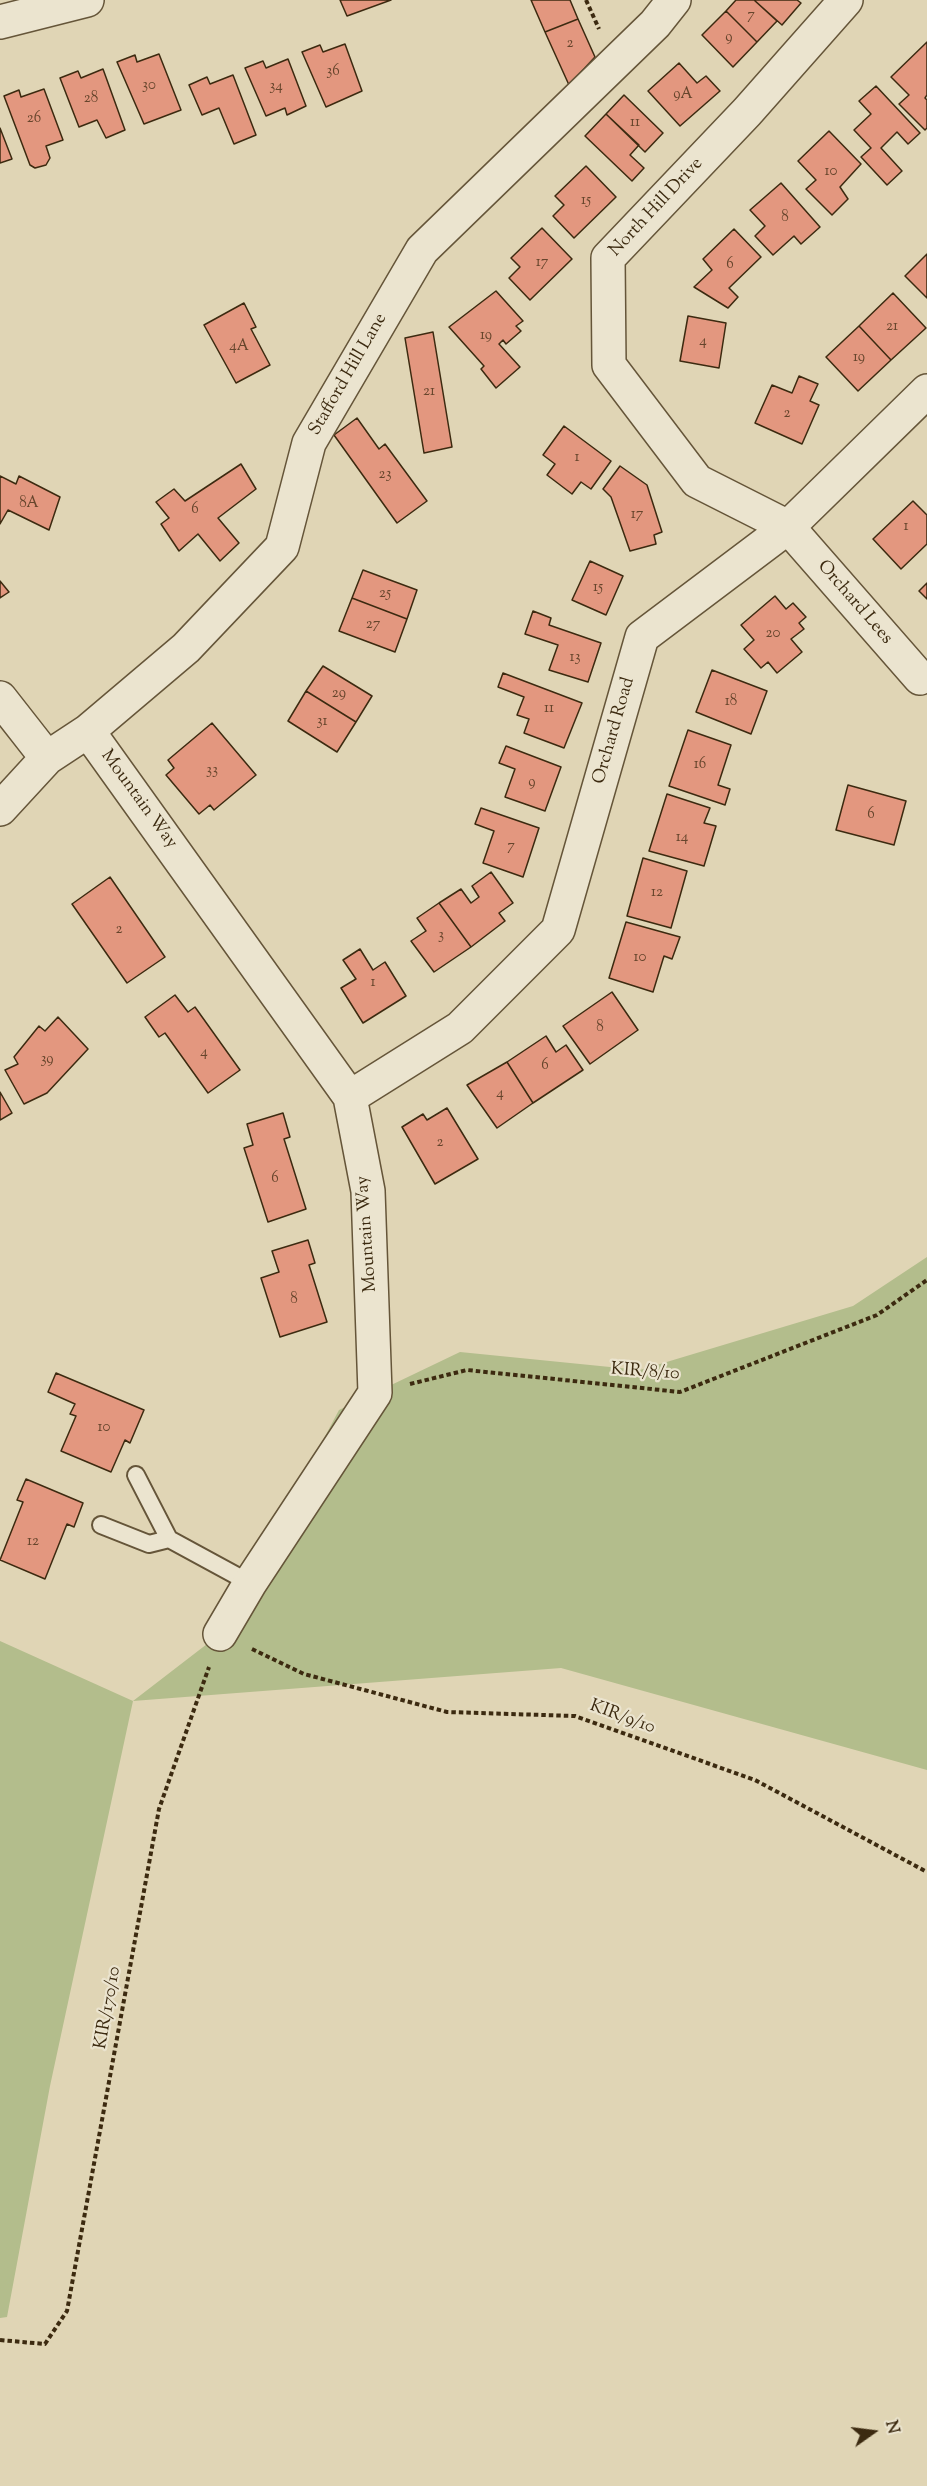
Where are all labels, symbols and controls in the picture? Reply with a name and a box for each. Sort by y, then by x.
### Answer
house number: 7 [747,7,755,25]
house number: 9 [725,29,733,47]
house number: 2 [566,35,574,53]
house number: 36 [326,63,340,81]
house number: 30 [142,77,156,95]
house number: 34 [269,78,283,96]
house number: 9A [673,86,693,104]
house number: 28 [84,90,98,108]
house number: 26 [27,110,41,128]
house number: 11 [630,114,640,132]
street label: North Hill Drive [606,154,708,262]
house number: 10 [825,163,837,181]
house number: 15 [581,192,591,210]
house number: 8 [781,209,789,227]
house number: 17 [536,254,548,272]
house number: 6 [726,256,734,274]
street label: Stafford Hill Lane [305,310,393,440]
house number: 21 [886,318,898,336]
house number: 19 [480,327,492,345]
house number: 4 [699,333,707,351]
house number: 4A [229,338,249,356]
house number: 19 [853,349,865,367]
house number: 21 [423,383,435,401]
house number: 2 [783,405,791,423]
house number: 1 [574,449,580,467]
house number: 23 [378,466,392,484]
house number: 8A [19,495,39,513]
house number: 6 [191,501,199,519]
house number: 17 [631,506,643,524]
house number: 1 [903,518,909,536]
street label: Orchard Lees [812,557,896,649]
house number: 15 [593,579,603,597]
house number: 25 [379,585,391,603]
house number: 27 [366,616,380,634]
house number: 20 [766,625,780,643]
house number: 13 [569,649,581,667]
street label: Orchard Road [589,675,641,787]
house number: 29 [332,685,346,703]
house number: 18 [725,693,737,711]
house number: 11 [544,700,554,718]
house number: 31 [316,713,328,731]
street label: Mountain Way [95,746,181,854]
house number: 16 [694,756,706,774]
house number: 33 [206,762,218,780]
house number: 9 [528,774,536,792]
house number: 6 [867,806,875,824]
house number: 14 [676,829,688,847]
house number: 7 [507,838,515,856]
house number: 12 [651,884,663,902]
house number: 2 [115,921,123,939]
house number: 3 [438,927,444,945]
house number: 10 [634,949,646,967]
house number: 1 [370,974,376,992]
house number: 8 [596,1019,604,1037]
house number: 4 [200,1044,208,1062]
house number: 39 [40,1051,54,1069]
house number: 6 [541,1057,549,1075]
house number: 4 [496,1085,504,1103]
house number: 2 [436,1134,444,1152]
house number: 6 [271,1170,279,1188]
street label: Mountain Way [353,1175,383,1293]
house number: 8 [290,1291,298,1309]
street label: KIR/8/10 [610,1360,680,1386]
house number: 10 [98,1419,110,1437]
house number: 12 [27,1533,39,1551]
street label: KIR/9/10 [586,1696,658,1740]
street label: KIR/170/10 [91,1965,127,2051]
north arrow [843,2402,903,2462]
text: N [878,2419,904,2437]

